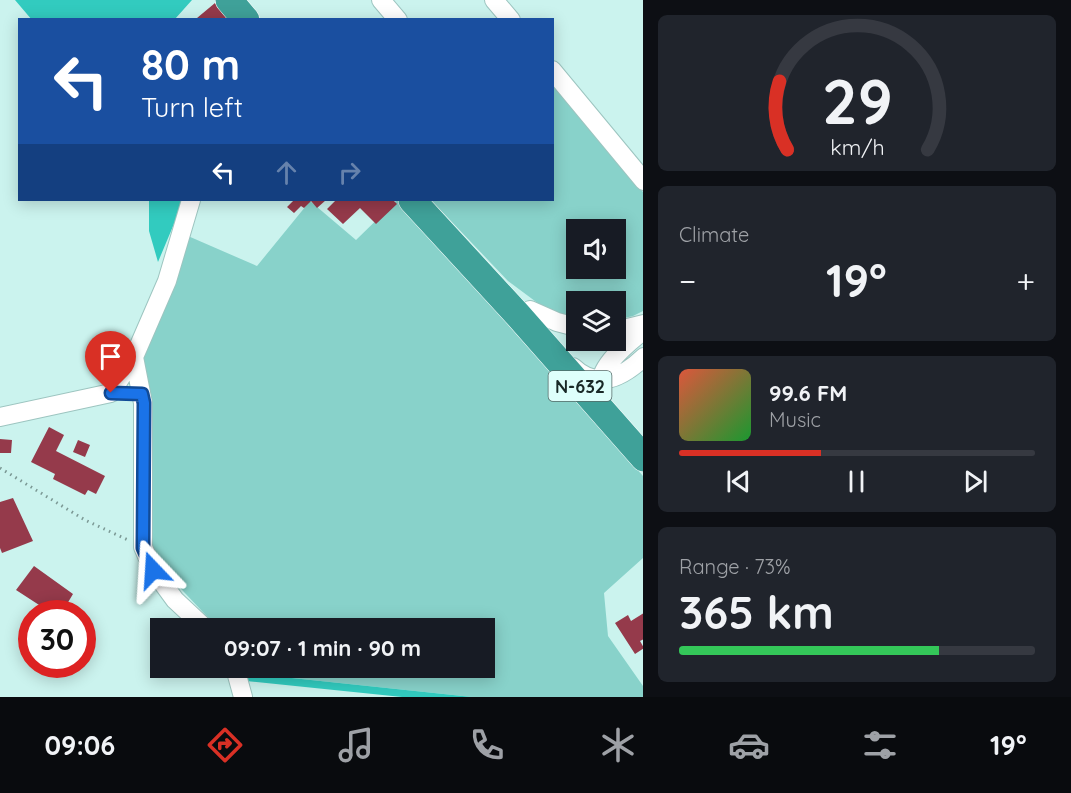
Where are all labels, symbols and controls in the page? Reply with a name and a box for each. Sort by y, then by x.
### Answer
text: 80 m [141,38,240,91]
icon: left [42,42,120,120]
text: 29 [822,62,892,140]
text: Turn left [141,90,243,124]
text: km/h [830,134,884,160]
icon: left [207,156,240,189]
icon: ahead [270,156,303,189]
icon: right [333,156,366,189]
map controls [566,219,626,351]
button: sound [566,219,626,279]
text: Climate [679,222,749,247]
text: 19° [826,252,887,308]
text: − [679,260,696,301]
text: + [1016,260,1035,301]
button: layers [566,291,626,351]
pin [85,331,136,393]
icon: arrive [94,340,127,373]
road number: N-632 [548,371,612,401]
text: 99.6 FM [769,379,847,407]
text: Music [769,407,821,432]
icon: previous [722,465,755,498]
icon: pause [840,465,873,498]
icon: next [959,465,992,498]
position arrow [121,538,185,602]
text: Range · 73% [679,554,791,579]
text: 365 km [679,584,834,640]
speed limit sign: 30 [18,600,96,678]
text: 09:07 · 1 min · 90 m [224,634,421,662]
icon: directions [204,724,246,766]
icon: music [335,724,377,766]
icon: phone [466,724,508,766]
icon: climate [597,724,639,766]
icon: car [728,724,770,766]
icon: filters [859,724,901,766]
text: 09:06 [44,728,115,762]
text: 19° [990,728,1027,762]

